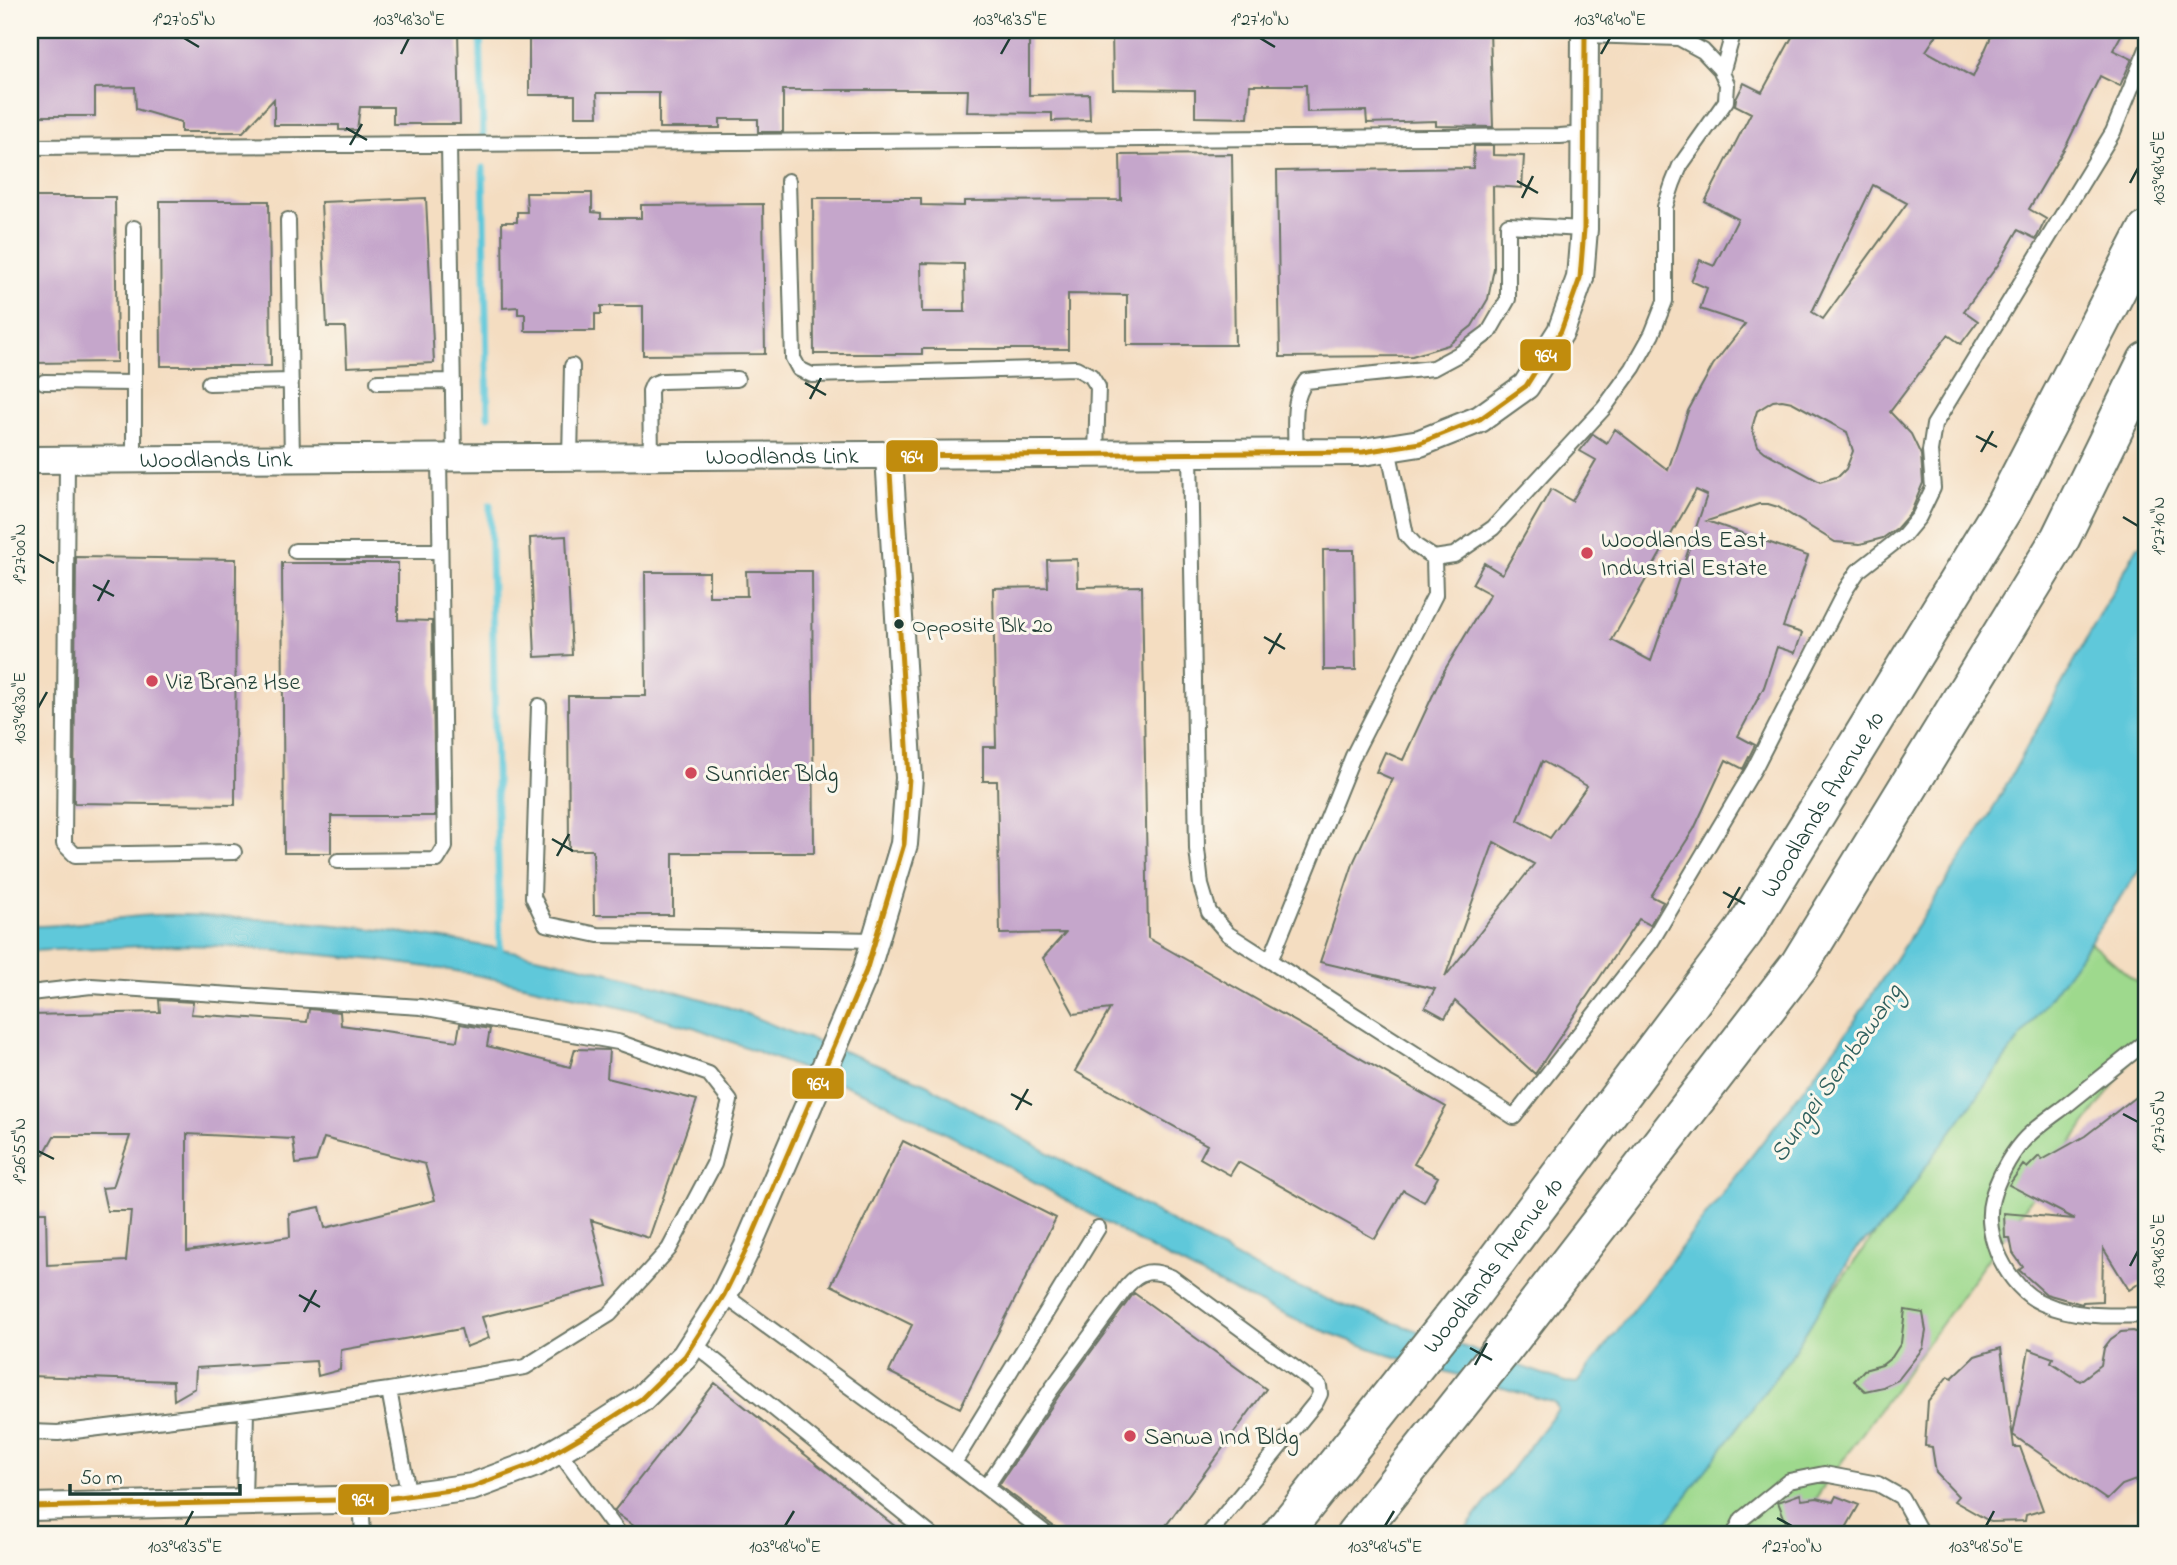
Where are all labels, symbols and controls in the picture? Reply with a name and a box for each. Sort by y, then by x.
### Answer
text: 1°27'05"N [152,8,216,34]
text: 103°48'30"E [373,8,445,34]
text: 103°48'35"E [973,8,1047,34]
text: 1°27'10"N [1231,8,1289,34]
text: 103°48'40"E [1574,8,1646,34]
text: 103°48'45"E [2147,131,2173,205]
line badge: 964 [1519,338,1572,372]
text: 964 [1534,344,1557,371]
line badge: 964 [885,439,939,473]
street label: Woodlands Link [705,440,859,476]
street label: Woodlands Link [139,443,293,479]
text: 964 [900,445,923,472]
text: 1°27'10"N [2147,497,2173,555]
text: 1°27'00"N [8,524,34,584]
place label: Woodlands East Industrial Estate [1601,524,1767,587]
marker: Woodlands East Industrial Estate [1579,545,1595,561]
place label: Opposite Blk 20 [912,611,1053,643]
marker: Opposite Blk 20 [892,617,906,631]
place label: Viz Branz Hse [165,666,300,701]
text: 103°48'30"E [8,672,34,744]
marker: Viz Branz Hse [144,673,160,689]
street label: Woodlands Avenue 10 [1753,705,1895,906]
place label: Sunrider Bldg [705,758,838,793]
marker: Sunrider Bldg [683,765,699,781]
water label: Sungei Sembawang [1761,975,1914,1171]
line badge: 964 [791,1067,845,1100]
text: 964 [806,1072,829,1099]
text: 1°27'05"N [2147,1090,2173,1154]
text: 1°26'55"N [8,1118,34,1184]
street label: Woodlands Avenue 10 [1416,1171,1573,1362]
text: 103°48'50"E [2147,1213,2173,1289]
place label: Sanwa Ind Bldg [1144,1421,1299,1456]
marker: Sanwa Ind Bldg [1122,1428,1138,1444]
scale bar [70,1453,240,1497]
text: 50 m [80,1464,123,1494]
line badge: 964 [337,1483,390,1516]
text: 964 [351,1488,374,1515]
text: 103°48'35"E [148,1535,222,1561]
text: 103°48'40"E [749,1535,821,1561]
text: 103°48'45"E [1348,1535,1422,1561]
text: 1°27'00"N [1762,1535,1822,1561]
text: 103°48'50"E [1948,1535,2024,1561]

